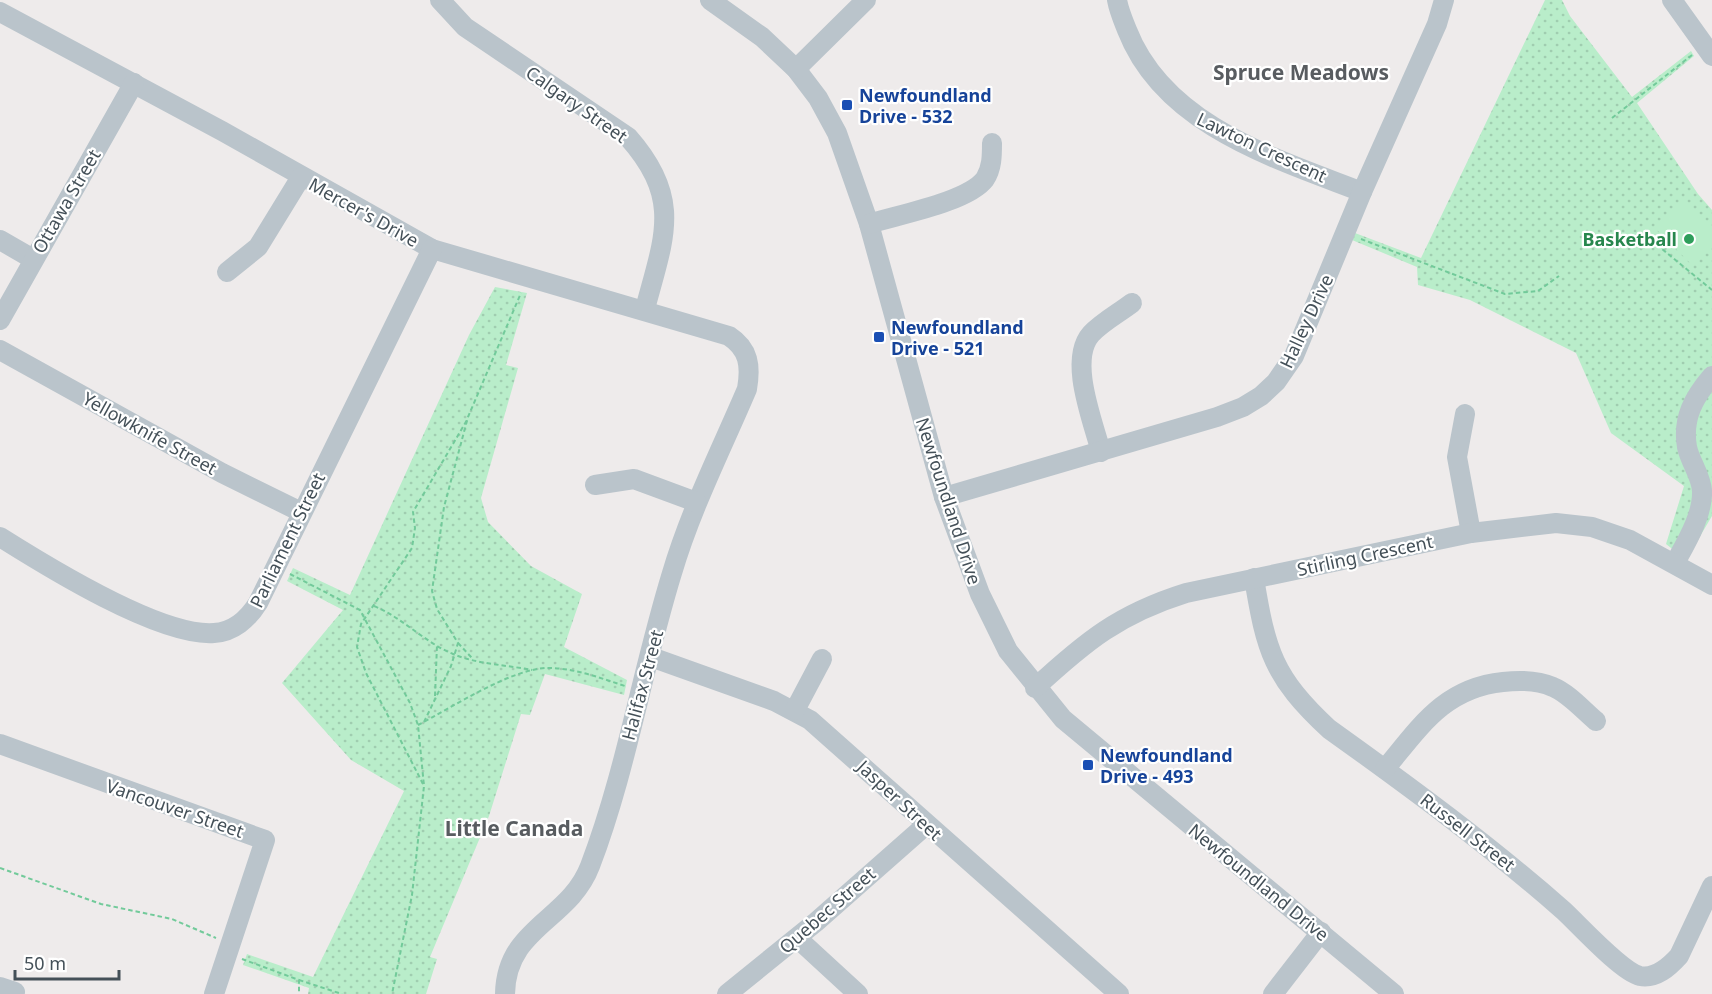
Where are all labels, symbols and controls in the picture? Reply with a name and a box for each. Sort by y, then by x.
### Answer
district label: Spruce Meadows [1213,58,1389,86]
street label: Calgary Street [521,60,633,148]
place label: Newfoundland Drive - 532 [859,83,992,128]
marker: Newfoundland Drive - 532 [840,98,854,112]
street label: Lawton Crescent [1193,106,1331,188]
street label: Ottawa Street [27,144,106,257]
street label: Mercer's Drive [305,172,423,252]
place label: Basketball [1583,227,1677,251]
marker: Basketball [1682,232,1696,246]
street label: Halley Drive [1274,270,1338,372]
place label: Newfoundland Drive - 521 [891,315,1024,360]
marker: Newfoundland Drive - 521 [872,330,886,344]
street label: Yellowknife Street [79,386,222,480]
street label: Newfoundland Drive [911,414,987,588]
street label: Parliament Street [244,468,330,611]
street label: Stirling Crescent [1295,529,1436,581]
street label: Halifax Street [616,627,668,743]
place label: Newfoundland Drive - 493 [1100,743,1233,788]
street label: Jasper Street [851,753,948,846]
marker: Newfoundland Drive - 493 [1081,758,1095,772]
street label: Vancouver Street [103,773,247,843]
street label: Russell Street [1416,787,1521,877]
district label: Little Canada [445,814,583,842]
street label: Newfoundland Drive [1184,818,1334,946]
street label: Quebec Street [774,861,881,958]
scale bar [15,943,118,981]
text: 50 m [24,951,66,975]

